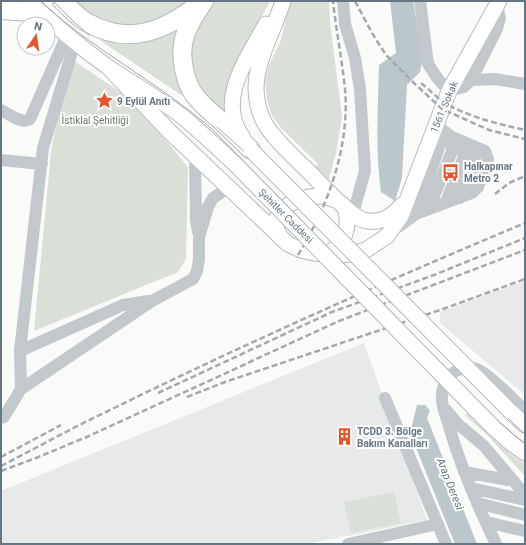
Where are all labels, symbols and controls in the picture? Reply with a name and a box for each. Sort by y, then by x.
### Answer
north arrow [16,16,56,56]
text: N [33,20,44,34]
street label: 1561. Sokak [428,79,460,134]
place icon: 9 Eylül Anıtı [94,91,114,111]
place label: 9 Eylül Anıtı [117,96,170,107]
park label: İstiklal Şehitliği [62,114,128,126]
place label: Halkapınar Metro 2 [464,161,513,184]
bus stop icon: Halkapınar Metro 2 [441,162,461,182]
street label: Şehitler Caddesi [257,187,315,245]
place label: TCDD 3. Bölge Bakım Kanalları [357,426,428,449]
building icon: TCDD 3. Bölge Bakım Kanalları [334,427,354,447]
water label: Arap Deresi [433,455,466,512]

